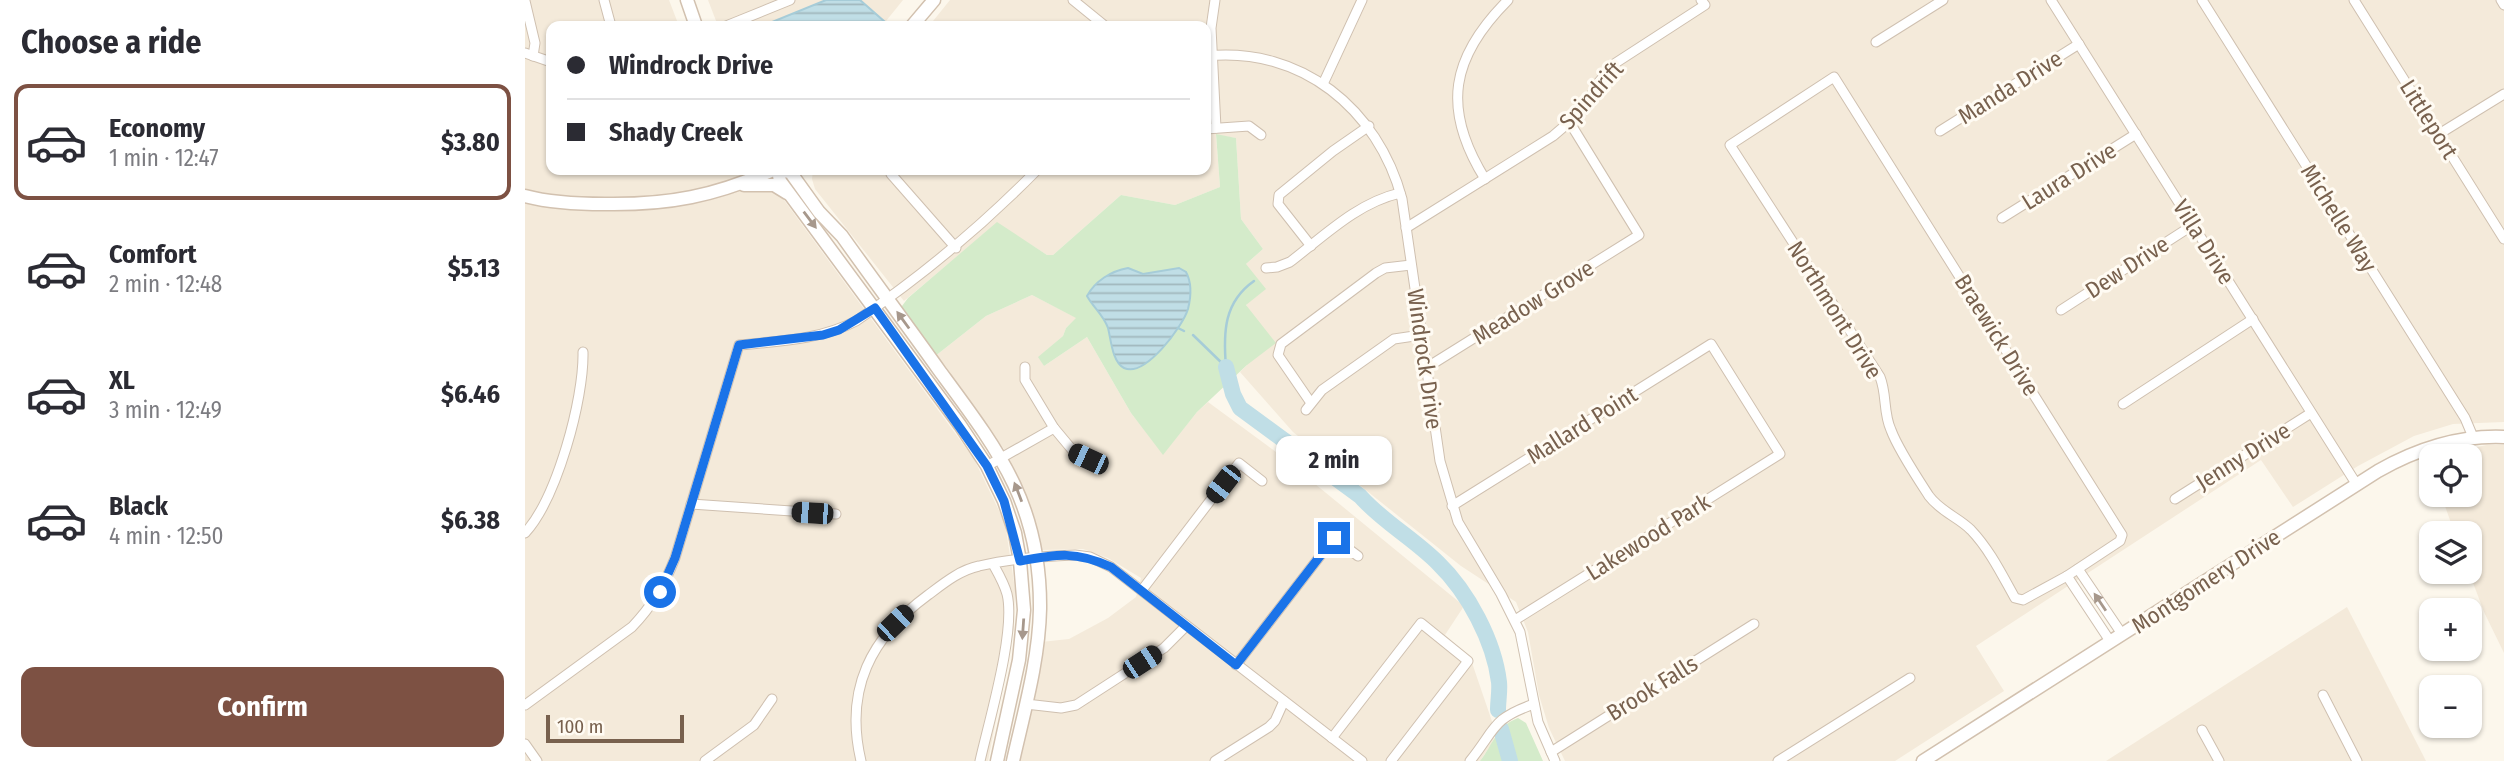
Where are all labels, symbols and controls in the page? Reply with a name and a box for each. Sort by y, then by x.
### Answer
text: Choose a ride [21,23,202,61]
street label: Manda Drive [1953,44,2067,130]
text: Windrock Drive [609,50,773,81]
street label: Spindrift [1553,55,1629,135]
street label: Littleport [2394,74,2464,164]
icon: car [25,111,88,174]
text: Economy [109,113,205,144]
text: Shady Creek [609,117,743,148]
text: $3.80 [441,127,500,158]
street label: Laura Drive [2017,136,2121,216]
text: 1 min · 12:47 [109,144,219,172]
street label: Michelle Way [2295,159,2384,278]
street label: Villa Drive [2167,194,2241,290]
one-way arrow [802,211,816,229]
street label: Dew Drive [2080,230,2174,304]
street label: Northmont Drive [1781,236,1889,384]
icon: car [25,237,88,300]
text: Comfort [109,239,197,270]
text: $5.13 [448,253,500,284]
street label: Meadow Grove [1467,254,1599,350]
street label: Braewick Drive [1949,269,2045,401]
text: 2 min · 12:48 [109,270,222,298]
street label: Windrock Drive [1401,287,1449,431]
one-way arrow [896,311,910,329]
icon: car [25,363,88,426]
text: XL [109,365,135,396]
text: $6.46 [441,379,500,410]
street label: Mallard Point [1522,380,1643,470]
text: 3 min · 12:49 [109,396,222,424]
street label: Jenny Drive [2191,416,2295,496]
callout: 2 min [1276,436,1392,486]
car [1065,441,1112,477]
map controls [2419,444,2482,738]
button: locate [2419,444,2482,507]
text: 2 min [1309,446,1360,474]
car [1202,461,1245,507]
one-way arrow [1013,482,1024,503]
street label: Lakewood Park [1581,488,1715,586]
icon: car [25,489,88,552]
text: Black [109,491,168,522]
car [791,501,834,525]
text: $6.38 [441,505,500,536]
button: layers [2419,521,2482,584]
text: 4 min · 12:50 [109,522,223,550]
route end [1318,522,1350,554]
street label: Montgomery Drive [2126,522,2286,640]
route start [644,576,676,608]
one-way arrow [2093,592,2106,612]
button: + [2419,598,2482,661]
car [873,601,918,645]
one-way arrow [1017,618,1028,640]
car [1119,642,1166,682]
street label: Brook Falls [1601,649,1703,727]
button: Confirm [21,667,504,747]
button: − [2419,675,2482,738]
scale bar [546,712,684,744]
text: 100 m [557,715,603,738]

